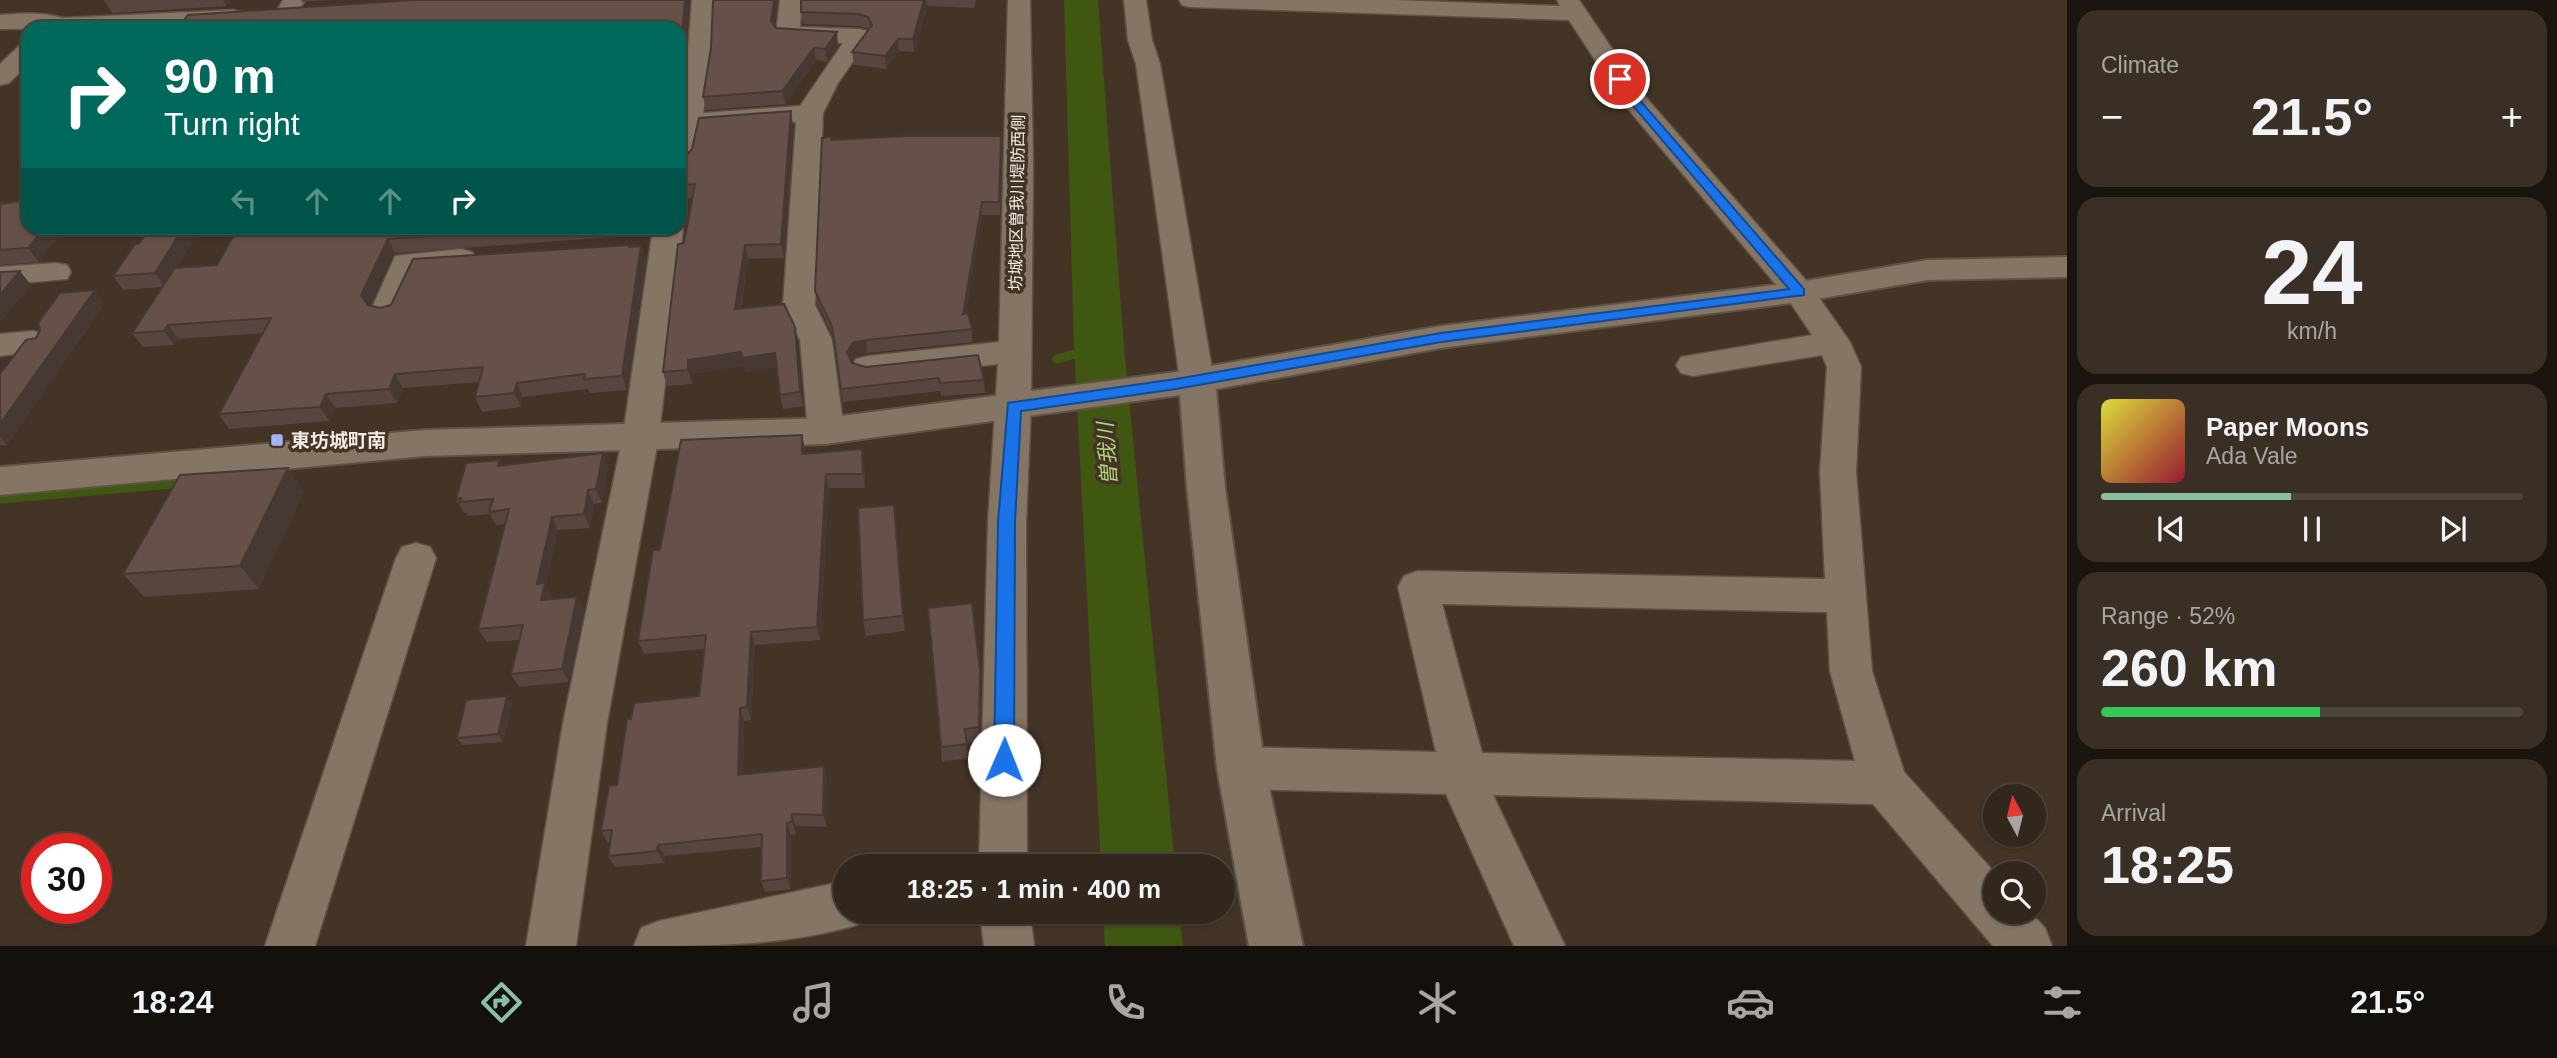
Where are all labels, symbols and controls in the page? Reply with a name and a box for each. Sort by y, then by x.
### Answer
icon: right [49,49,140,140]
text: 90 m [164,49,276,103]
pin [1590,49,1650,109]
text: Climate [2101,52,2179,78]
icon: arrive [1601,60,1639,98]
text: 21.5° [2251,88,2373,146]
text: − [2101,96,2123,138]
text: + [2501,96,2523,138]
text: Turn right [164,106,300,142]
street label: 坊城地区曽我川堤防西側 [1007,115,1027,291]
icon: left [225,182,263,220]
icon: ahead [298,182,336,220]
icon: ahead [371,182,409,220]
icon: right [444,182,482,220]
text: 24 [2261,222,2363,323]
text: km/h [2287,318,2337,344]
text: Paper Moons [2206,412,2369,442]
water label: 曽我川 [1093,420,1121,486]
place label: 東坊城町南 [291,430,386,451]
marker: 東坊城町南 [269,432,285,448]
text: Ada Vale [2206,443,2298,469]
icon: previous [2152,510,2190,548]
icon: pause [2293,510,2331,548]
icon: next [2434,510,2472,548]
text: Range · 52% [2101,603,2235,629]
text: 260 km [2101,639,2277,697]
position arrow [967,723,1041,797]
north arrow [1983,784,2046,847]
map controls [1983,784,2046,924]
text: Arrival [2101,800,2166,826]
speed limit sign: 30 [21,833,112,924]
text: 18:25 [2101,836,2234,894]
button: search [1983,861,2046,924]
text: 18:25 · 1 min · 400 m [907,874,1161,904]
icon: directions [477,978,526,1027]
icon: music [789,978,838,1027]
icon: phone [1101,978,1150,1027]
icon: climate [1413,978,1462,1027]
icon: car [1726,978,1775,1027]
icon: filters [2038,978,2087,1027]
text: 18:24 [132,984,213,1020]
text: 21.5° [2350,984,2425,1020]

